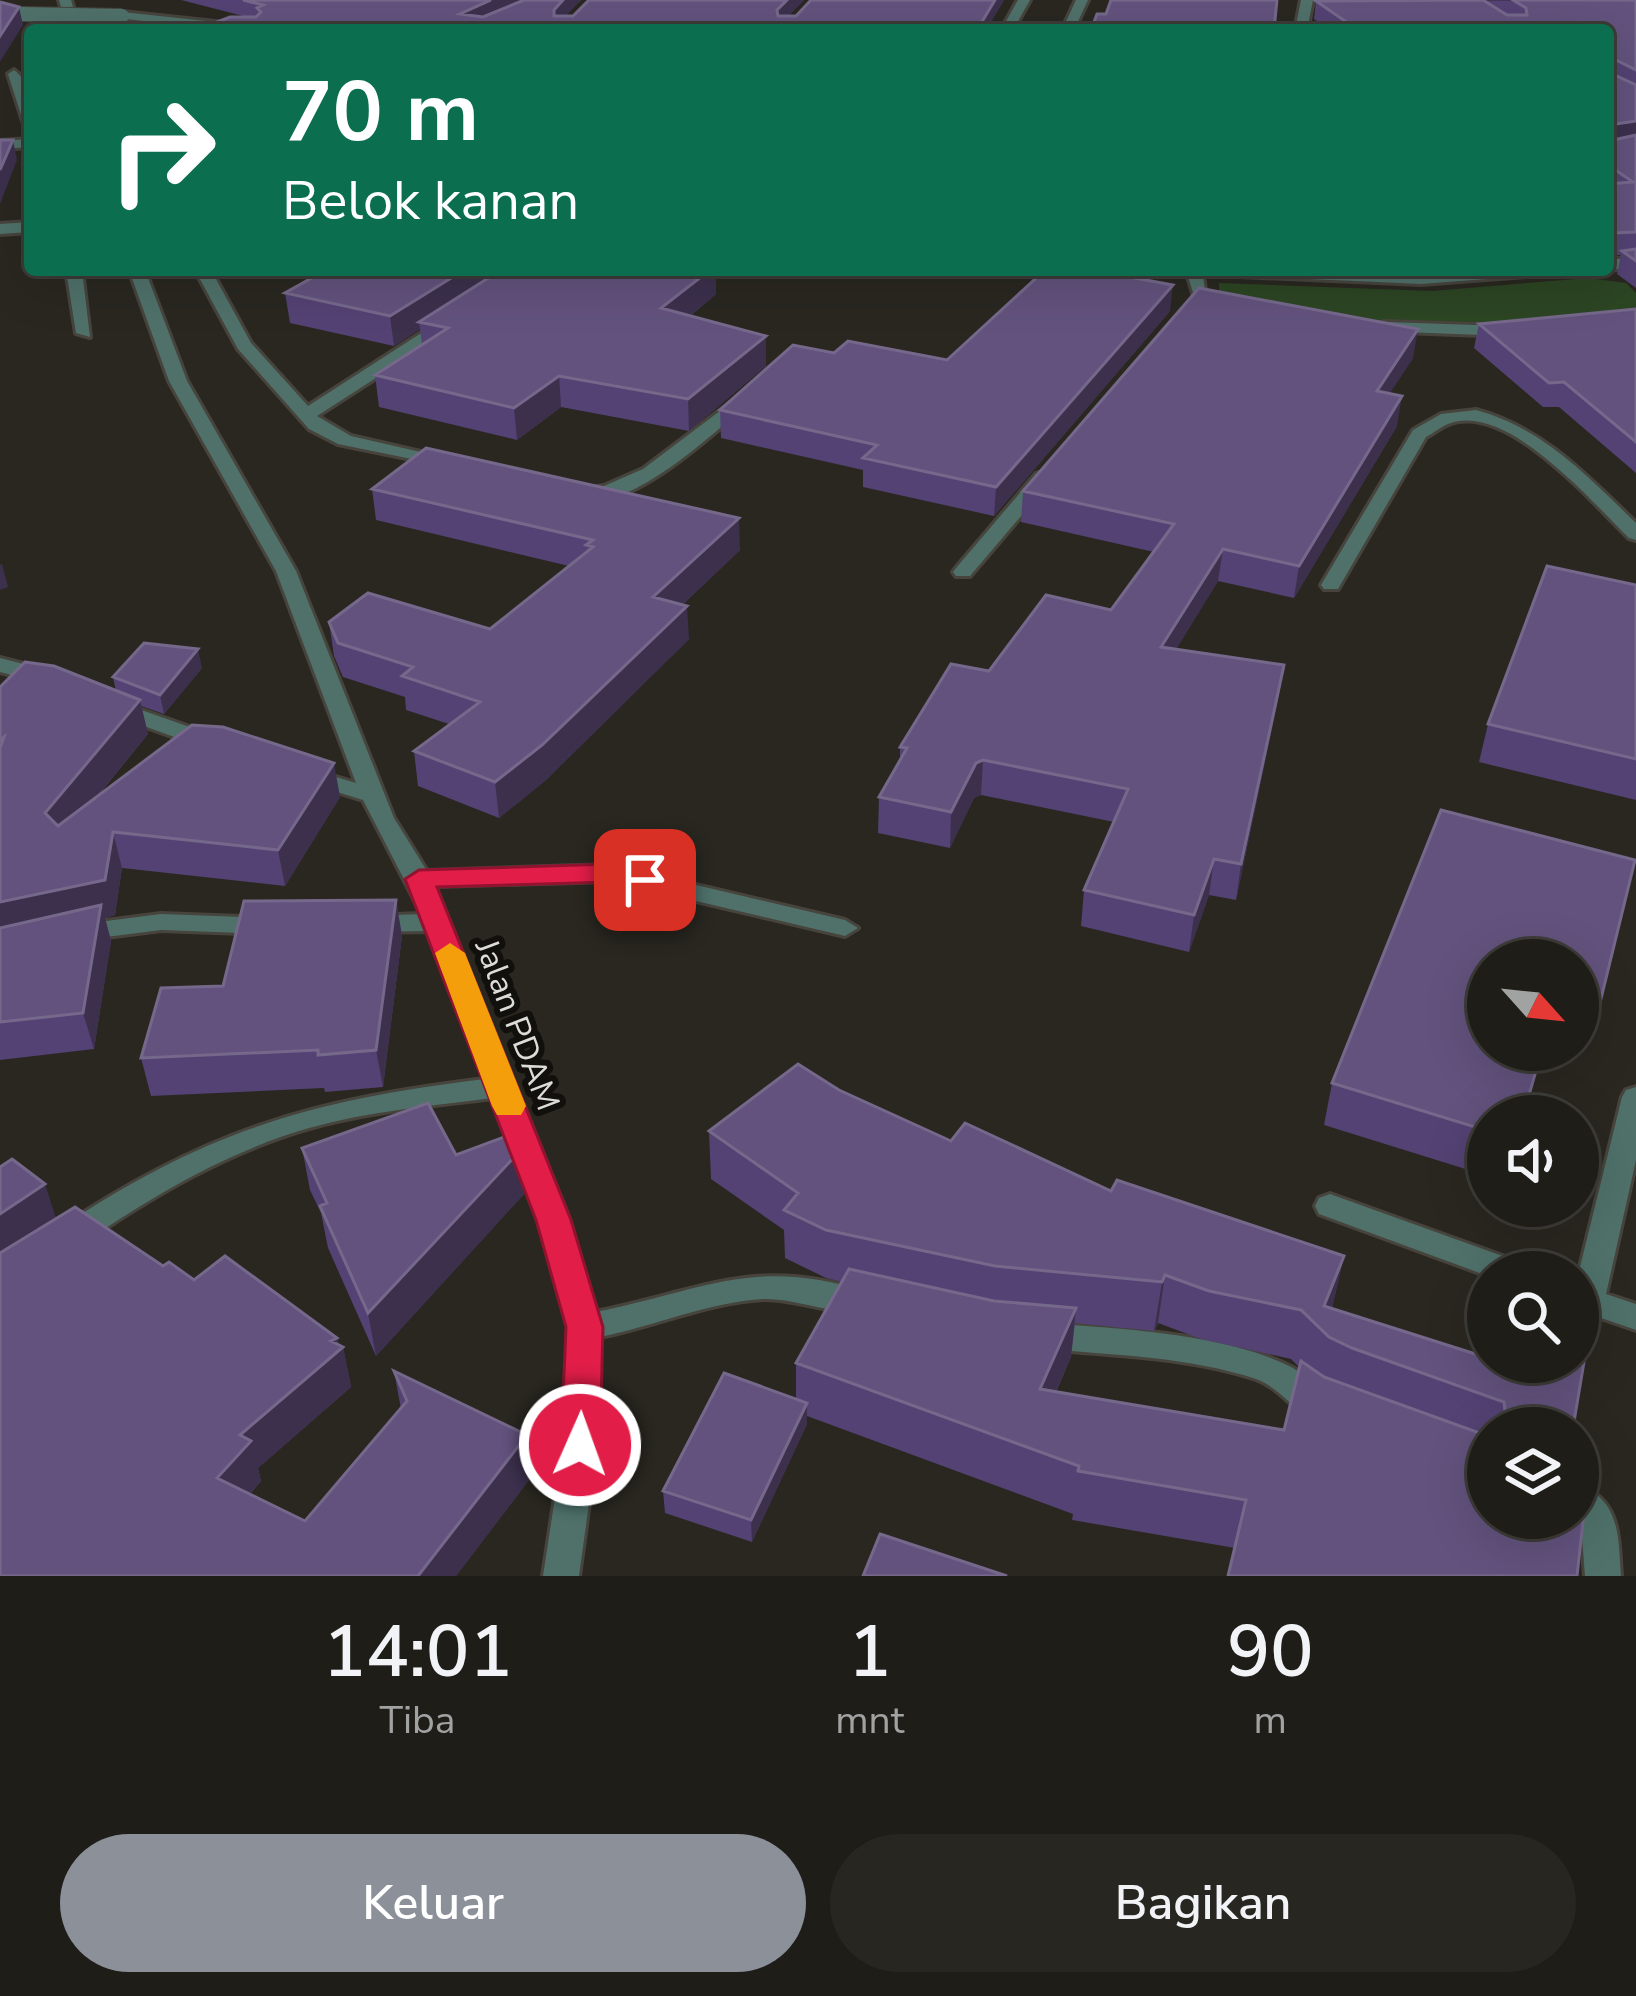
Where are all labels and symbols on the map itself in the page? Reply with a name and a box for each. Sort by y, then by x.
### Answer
pin [594,829,696,931]
street label: Jalan PDAM [463,932,570,1117]
north arrow [1467,939,1599,1071]
position arrow [517,1382,643,1508]

